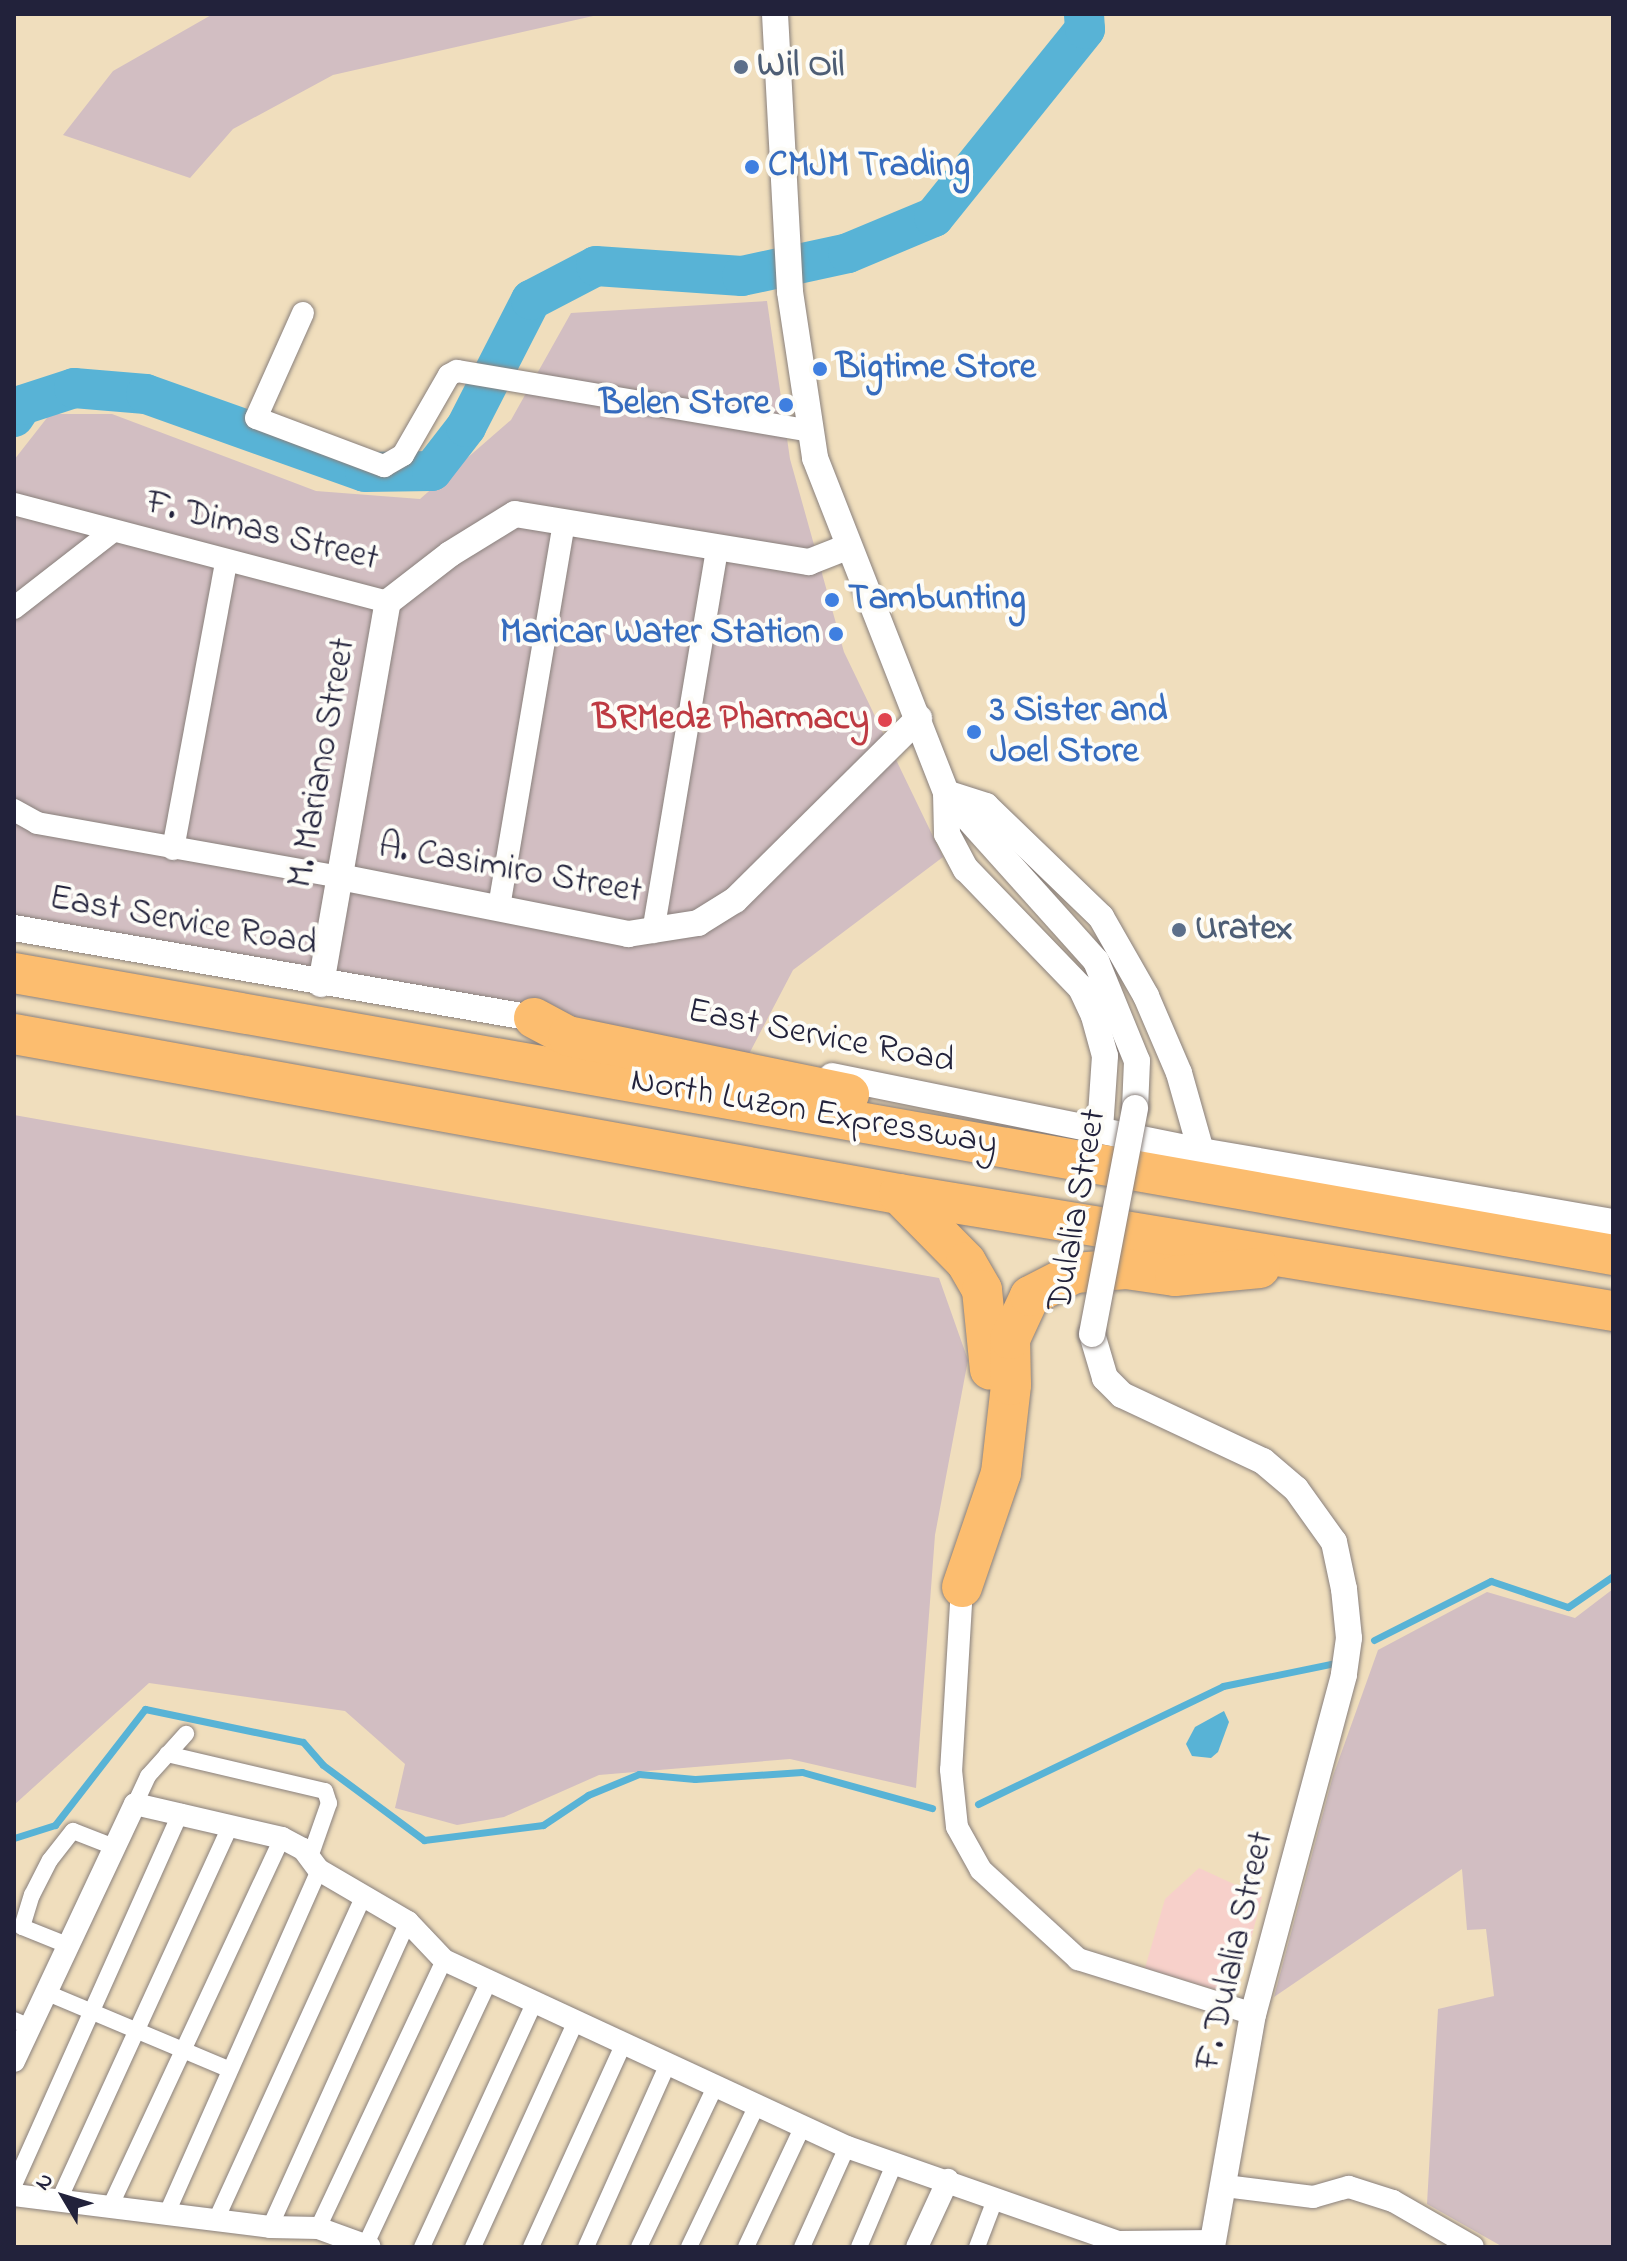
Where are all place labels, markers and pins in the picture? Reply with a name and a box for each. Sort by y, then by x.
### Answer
place label: Wil Oil [757,45,844,89]
marker: Wil Oil [732,58,750,76]
place label: CMJM Trading [768,145,970,189]
marker: CMJM Trading [743,158,761,176]
place label: Bigtime Store [836,347,1036,391]
marker: Bigtime Store [811,360,829,378]
place label: Belen Store [600,383,770,427]
marker: Belen Store [777,396,795,414]
place label: Tambunting [848,578,1026,622]
marker: Tambunting [823,591,841,609]
place label: Maricar Water Station [500,612,820,656]
marker: Maricar Water Station [827,625,845,643]
place label: 3 Sister and Joel Store [990,689,1168,774]
place label: BRMedz Pharmacy [593,698,869,742]
marker: BRMedz Pharmacy [876,711,894,729]
marker: 3 Sister and Joel Store [965,723,983,741]
place label: Uratex [1195,908,1293,952]
marker: Uratex [1170,921,1188,939]

